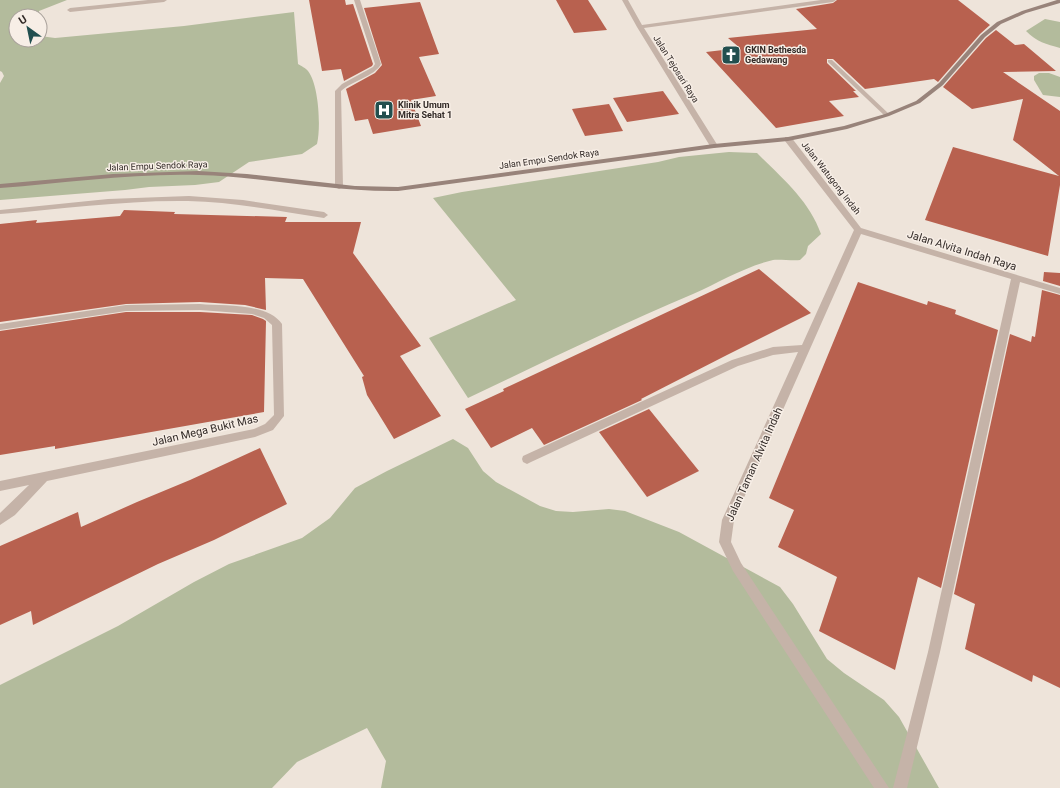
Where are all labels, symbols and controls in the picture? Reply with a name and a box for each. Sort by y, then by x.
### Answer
north arrow [8,8,48,48]
text: U [16,13,29,27]
street label: Jalan Tejosari Raya [651,34,701,105]
church icon: GKIN Bethesda Gedawang [720,44,742,66]
place label: GKIN Bethesda Gedawang [745,45,806,65]
hospital icon: Klinik Umum Mitra Sehat 1 [373,99,395,121]
place label: Klinik Umum Mitra Sehat 1 [398,100,452,120]
street label: Jalan Watugong Indah [799,140,863,216]
street label: Jalan Empu Sendok Raya [498,147,600,171]
street label: Jalan Empu Sendok Raya [106,159,208,173]
street label: Jalan Alvita Indah Raya [906,228,1018,273]
street label: Jalan Taman Alvita Indah [723,405,785,523]
street label: Jalan Mega Bukit Mas [151,412,260,449]

